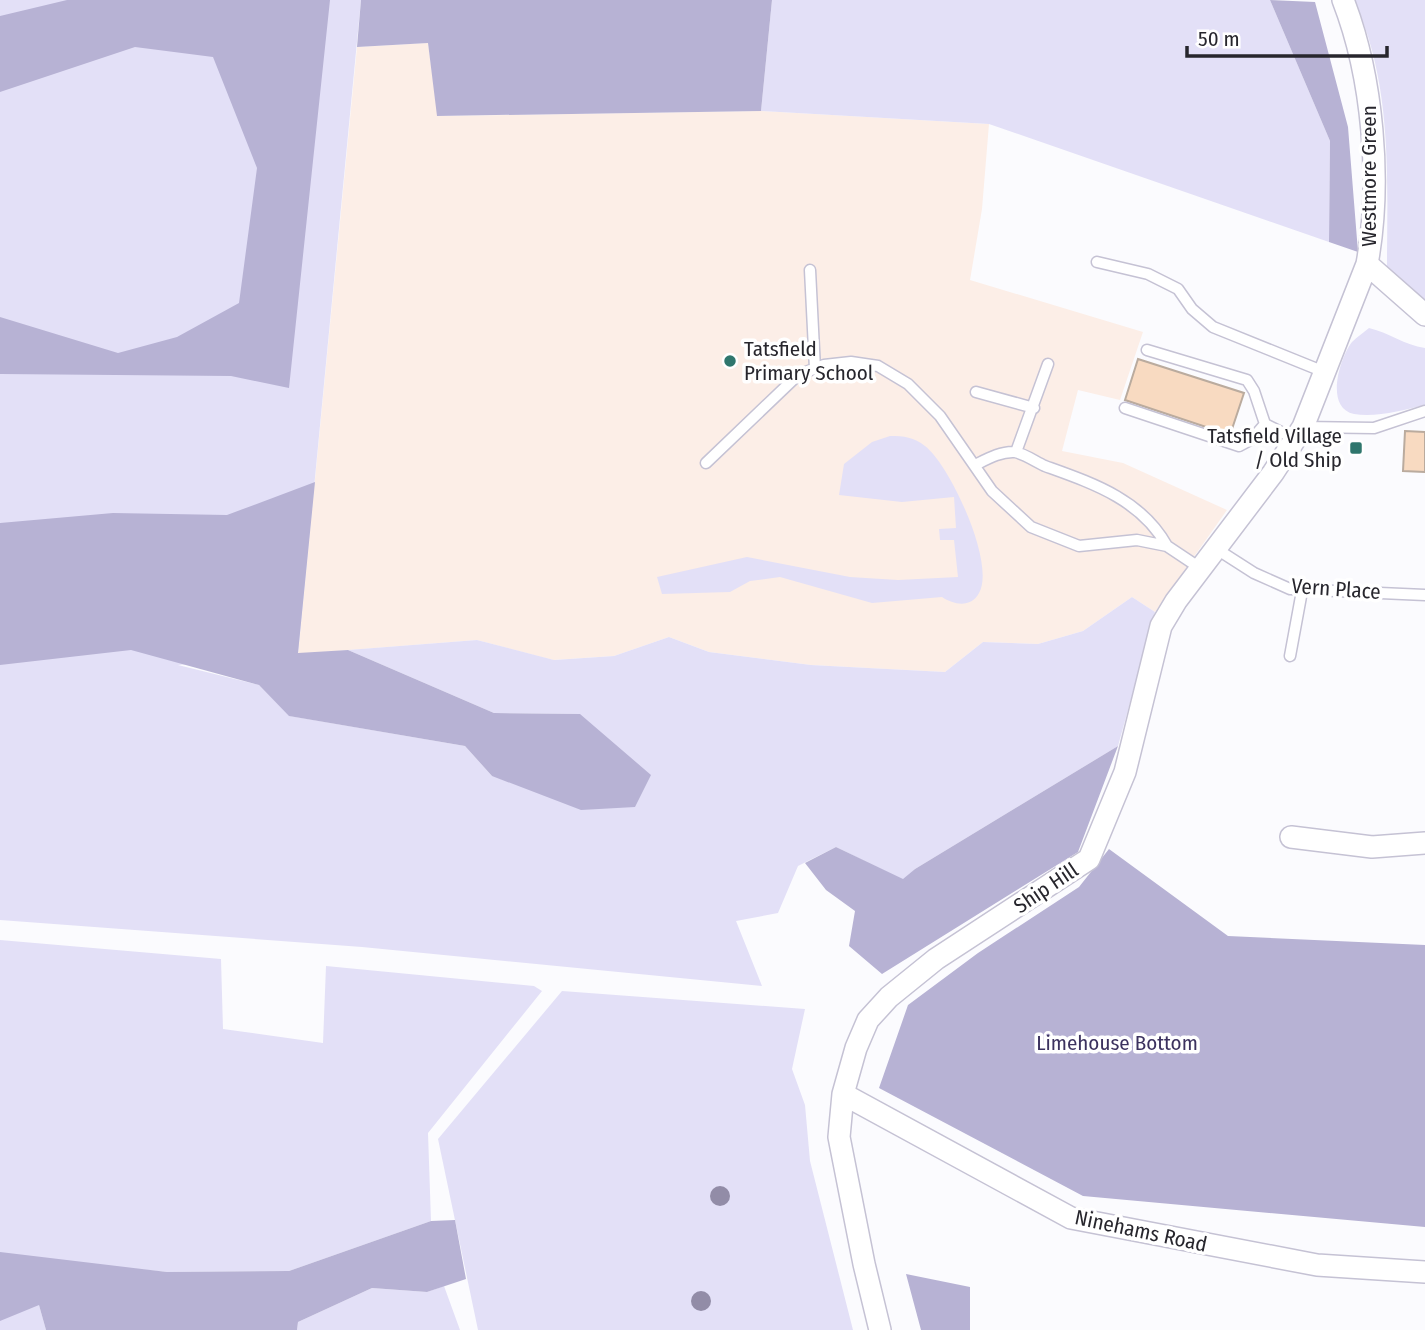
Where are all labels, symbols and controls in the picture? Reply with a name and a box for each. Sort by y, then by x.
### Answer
scale bar [1187,14,1386,58]
text: 50 m [1198,26,1240,52]
street label: Westmore Green [1356,105,1382,247]
place label: Tatsfield Primary School [744,336,874,386]
marker: Tatsfield Primary School [722,353,738,369]
place label: Tatsfield Village / Old Ship [1207,423,1342,473]
marker: Tatsfield Village / Old Ship [1348,440,1364,456]
street label: Vern Place [1291,573,1381,605]
street label: Ship Hill [1009,857,1083,919]
park label: Limehouse Bottom [1036,1030,1198,1056]
street label: Ninehams Road [1073,1204,1209,1258]

